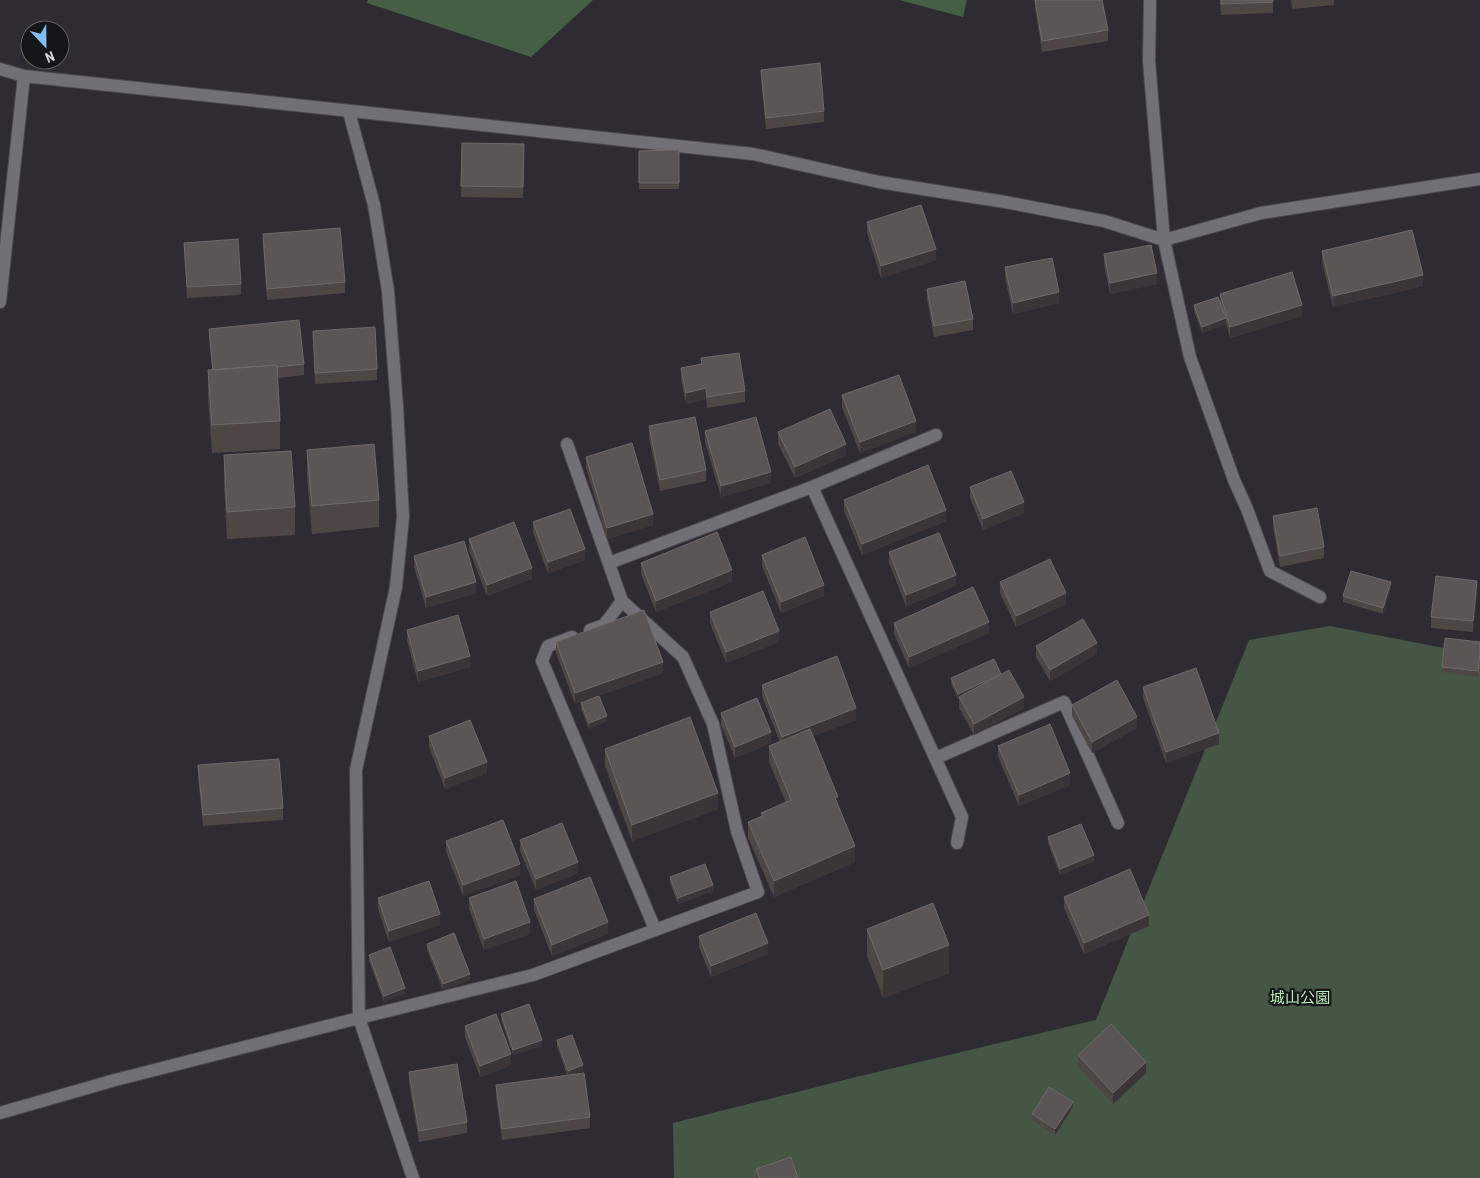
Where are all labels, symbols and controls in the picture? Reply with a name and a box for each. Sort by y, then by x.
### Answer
north arrow [20,20,70,70]
text: N [43,48,57,66]
park label: 城山公園 [1270,989,1330,1007]

